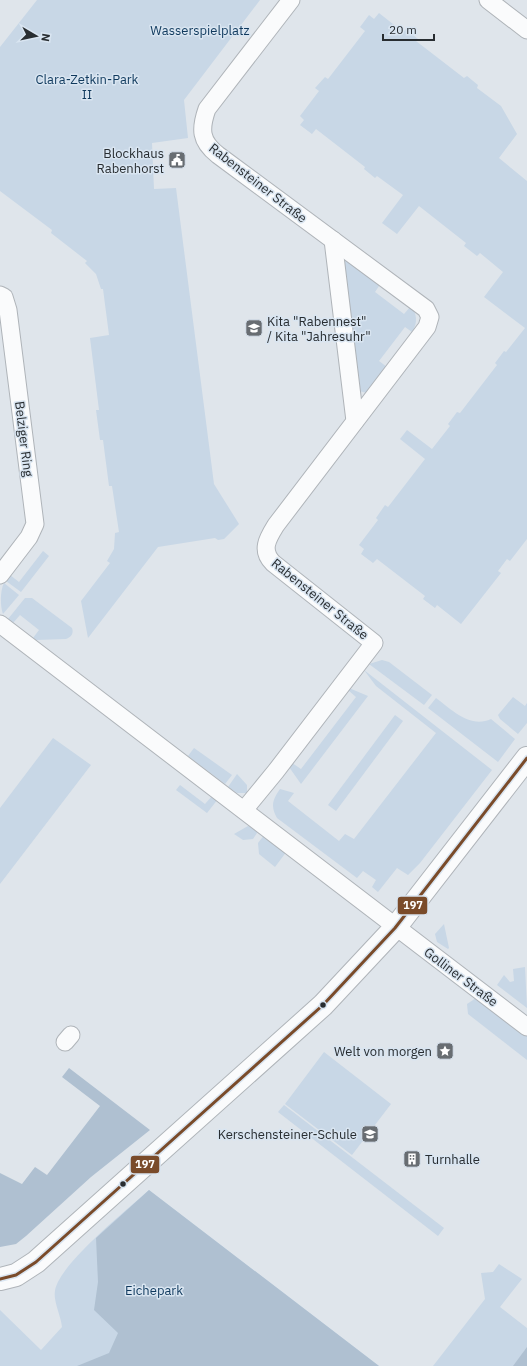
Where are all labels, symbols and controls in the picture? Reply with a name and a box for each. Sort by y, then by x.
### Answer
north arrow [16,16,56,56]
scale bar [383,16,434,42]
park label: Wasserspielplatz [150,22,250,39]
text: 20 m [389,22,417,37]
text: N [38,33,53,43]
park label: Clara-Zetkin-Park II [36,71,139,103]
street label: Rabensteiner Straße [206,139,310,227]
place label: Blockhaus Rabenhorst [97,145,164,177]
public building icon: Blockhaus Rabenhorst [167,150,187,170]
place label: Kita "Rabennest" / Kita "Jahresuhr" [267,313,371,345]
school or university icon: Kita "Rabennest" / Kita "Jahresuhr" [244,318,264,338]
street label: Belziger Ring [11,400,37,478]
street label: Rabensteiner Straße [268,555,372,643]
line badge: 197 [397,896,428,915]
text: 197 [403,898,423,912]
street label: Golliner Straße [421,944,501,1010]
unlabelled marker [318,1000,328,1010]
place icon: Welt von morgen [435,1041,455,1061]
place label: Welt von morgen [334,1043,432,1060]
school or university icon: Kerschensteiner-Schule [360,1124,380,1144]
place label: Kerschensteiner-Schule [218,1126,357,1143]
building icon: Turnhalle [402,1149,422,1169]
place label: Turnhalle [425,1151,480,1168]
line badge: 197 [130,1155,160,1174]
text: 197 [135,1157,155,1171]
unlabelled marker [118,1179,128,1189]
park label: Eichepark [125,1282,183,1299]

